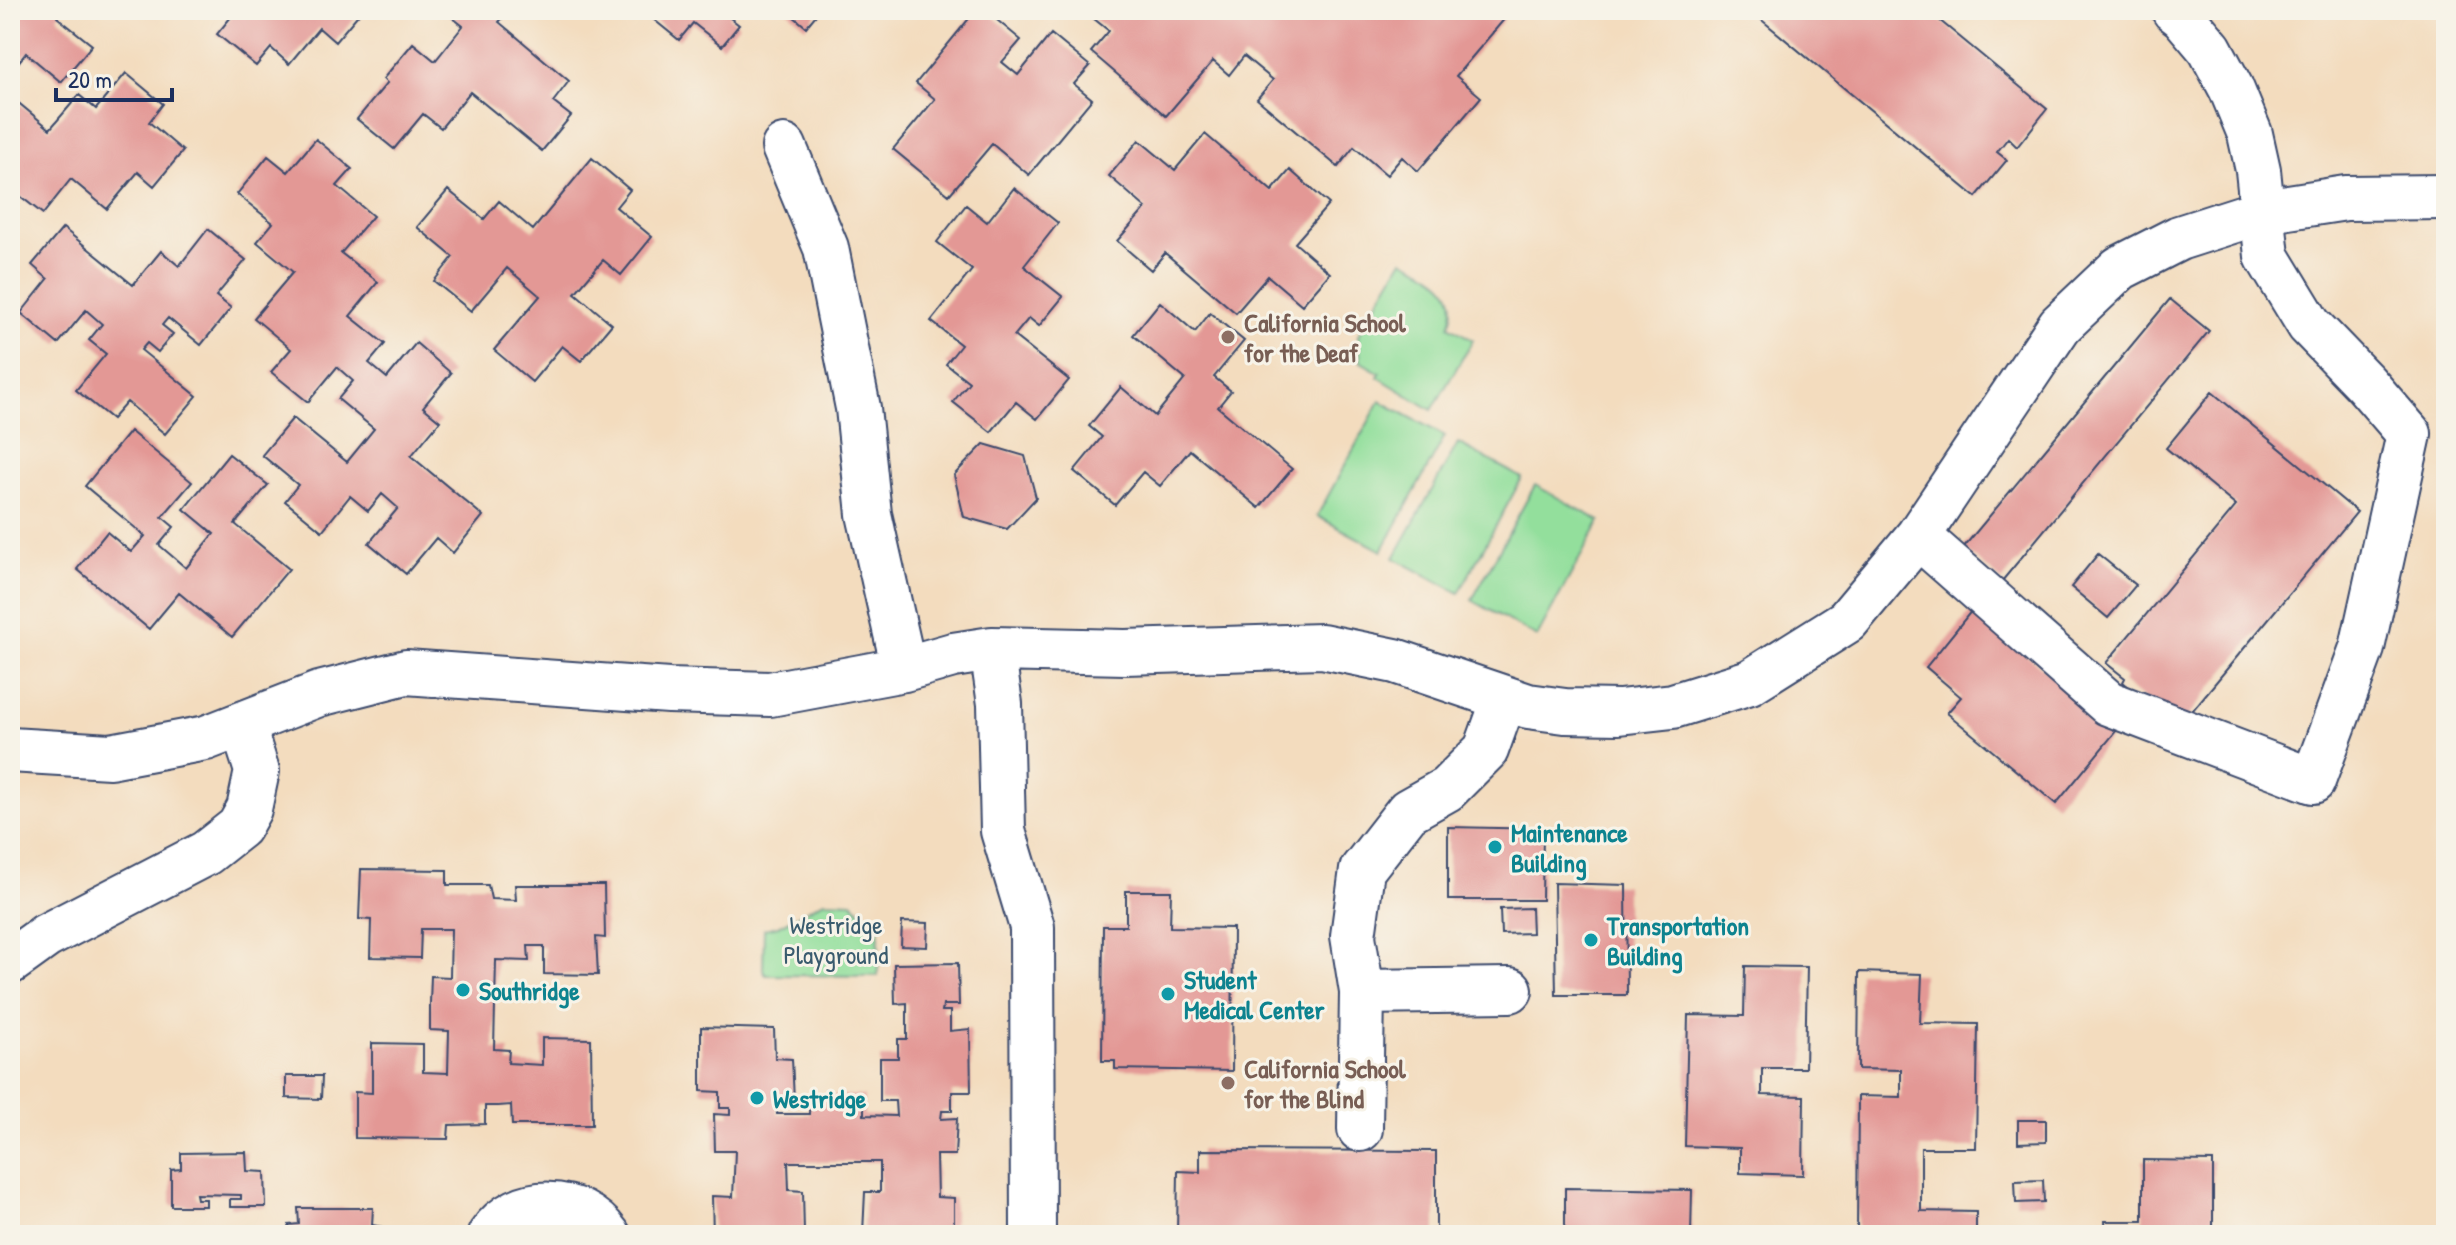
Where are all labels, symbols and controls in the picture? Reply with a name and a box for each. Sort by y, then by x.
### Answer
scale bar [56,52,172,102]
text: 20 m [68,63,112,95]
place label: California School for the Deaf [1244,305,1407,370]
marker: California School for the Deaf [1219,328,1237,346]
place label: Maintenance Building [1511,815,1628,881]
marker: Maintenance Building [1486,838,1504,856]
park label: Westridge Playground [784,907,888,972]
place label: Transportation Building [1606,908,1749,974]
marker: Transportation Building [1582,931,1600,949]
place label: Student Medical Center [1184,962,1326,1027]
place label: Southridge [479,973,580,1009]
marker: Southridge [454,981,472,999]
marker: Student Medical Center [1159,985,1177,1003]
place label: California School for the Blind [1244,1051,1407,1116]
marker: California School for the Blind [1219,1074,1237,1092]
place label: Westridge [773,1081,867,1117]
marker: Westridge [748,1089,766,1107]

